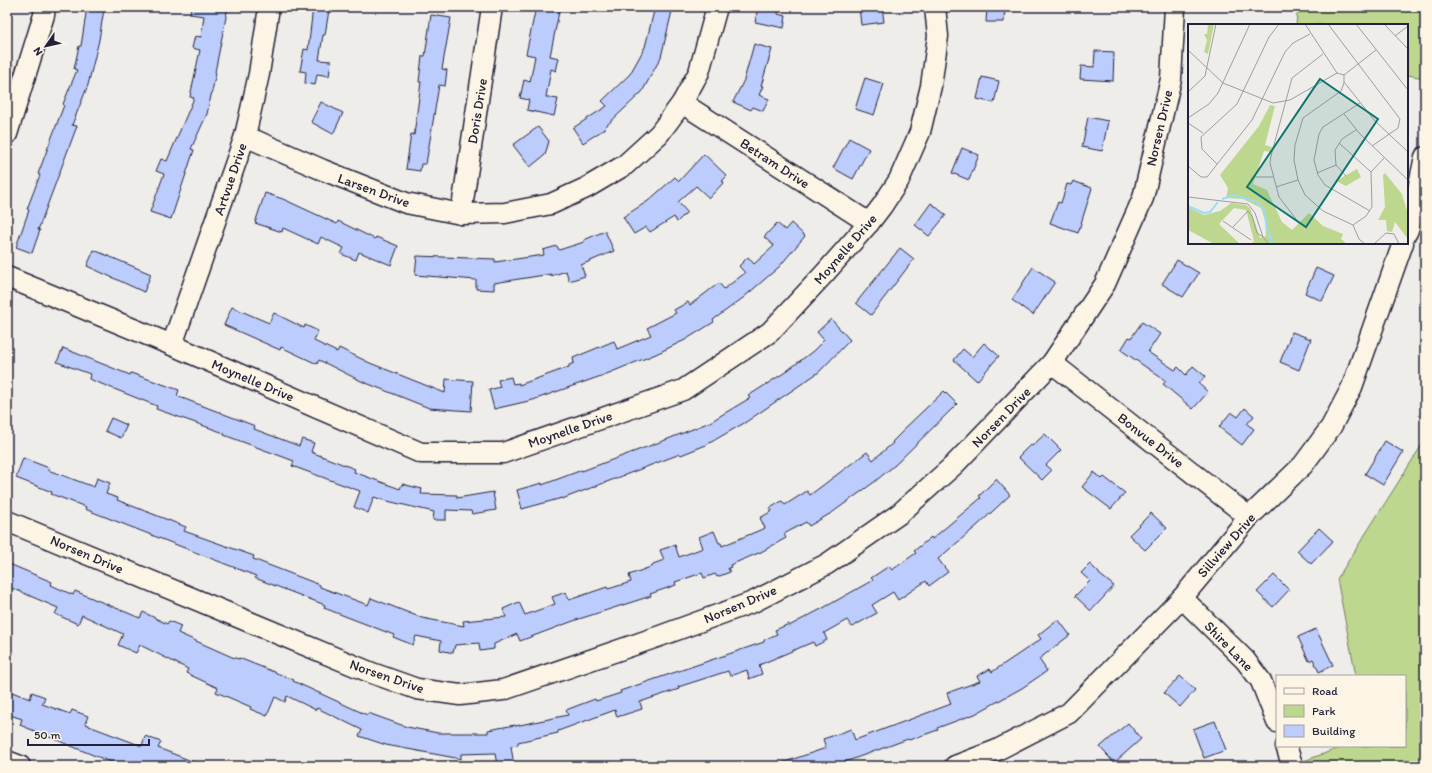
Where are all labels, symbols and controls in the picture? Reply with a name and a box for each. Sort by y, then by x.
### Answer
inset map [1188,24,1408,244]
north arrow [26,26,66,66]
text: N [31,45,46,58]
street label: Doris Drive [464,77,491,145]
street label: Norsen Drive [1142,88,1177,168]
street label: Betram Drive [737,135,813,192]
street label: Artvue Drive [210,140,251,218]
street label: Larsen Drive [335,170,412,211]
street label: Moynelle Drive [810,210,881,288]
street label: Moynelle Drive [209,355,297,406]
street label: Norsen Drive [968,383,1035,451]
street label: Moynelle Drive [526,407,615,452]
street label: Bonvue Drive [1114,409,1188,472]
street label: Sillview Drive [1194,509,1259,581]
street label: Norsen Drive [48,531,126,578]
street label: Norsen Drive [701,581,780,627]
street label: Shire Lane [1201,618,1257,675]
street label: Norsen Drive [347,656,427,697]
legend [1276,675,1406,747]
text: Road [1312,684,1338,698]
text: Park [1312,704,1336,718]
scale bar [28,721,149,747]
text: Building [1312,724,1356,738]
text: 50 m [34,728,60,742]

